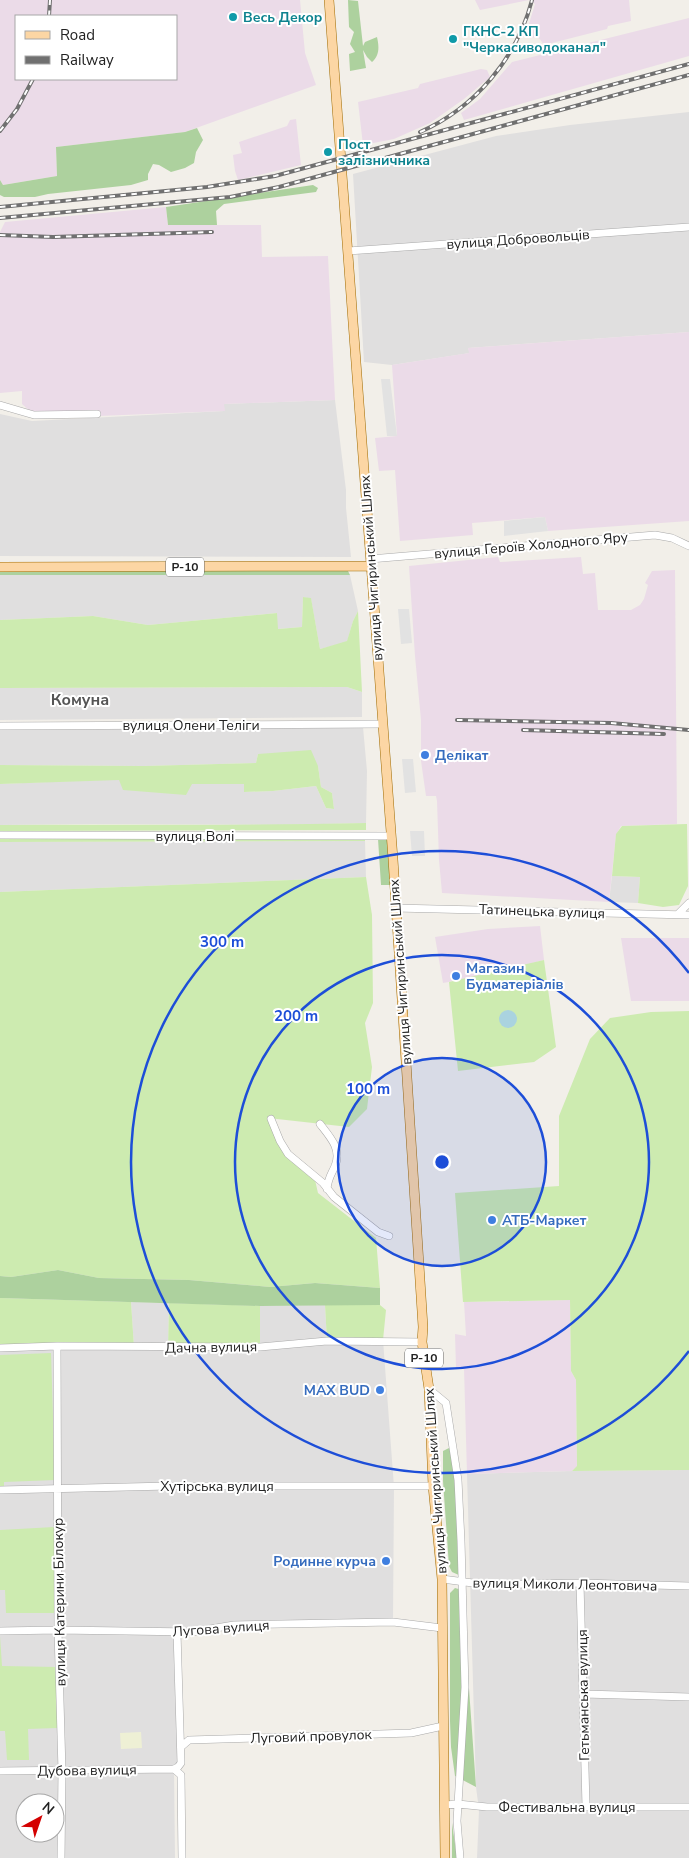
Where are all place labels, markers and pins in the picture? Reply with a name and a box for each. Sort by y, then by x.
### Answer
place label: Весь Декор [243,8,322,27]
marker: Весь Декор [227,11,239,23]
place label: ГКНС-2 КП "Черкасиводоканал" [463,22,606,57]
marker: ГКНС-2 КП "Черкасиводоканал" [447,33,459,45]
place label: Пост залізничника [338,135,430,170]
marker: Пост залізничника [322,146,334,158]
place label: Делікат [435,746,489,765]
marker: Делікат [419,749,431,761]
place label: Магазин Будматеріалів [466,959,564,994]
marker: Магазин Будматеріалів [450,970,462,982]
centre of rings [433,1153,451,1171]
place label: АТБ-Маркет [502,1211,587,1230]
marker: АТБ-Маркет [486,1214,498,1226]
place label: MAX BUD [304,1381,370,1400]
marker: MAX BUD [374,1384,386,1396]
place label: Родинне курча [273,1552,376,1571]
marker: Родинне курча [380,1555,392,1567]

